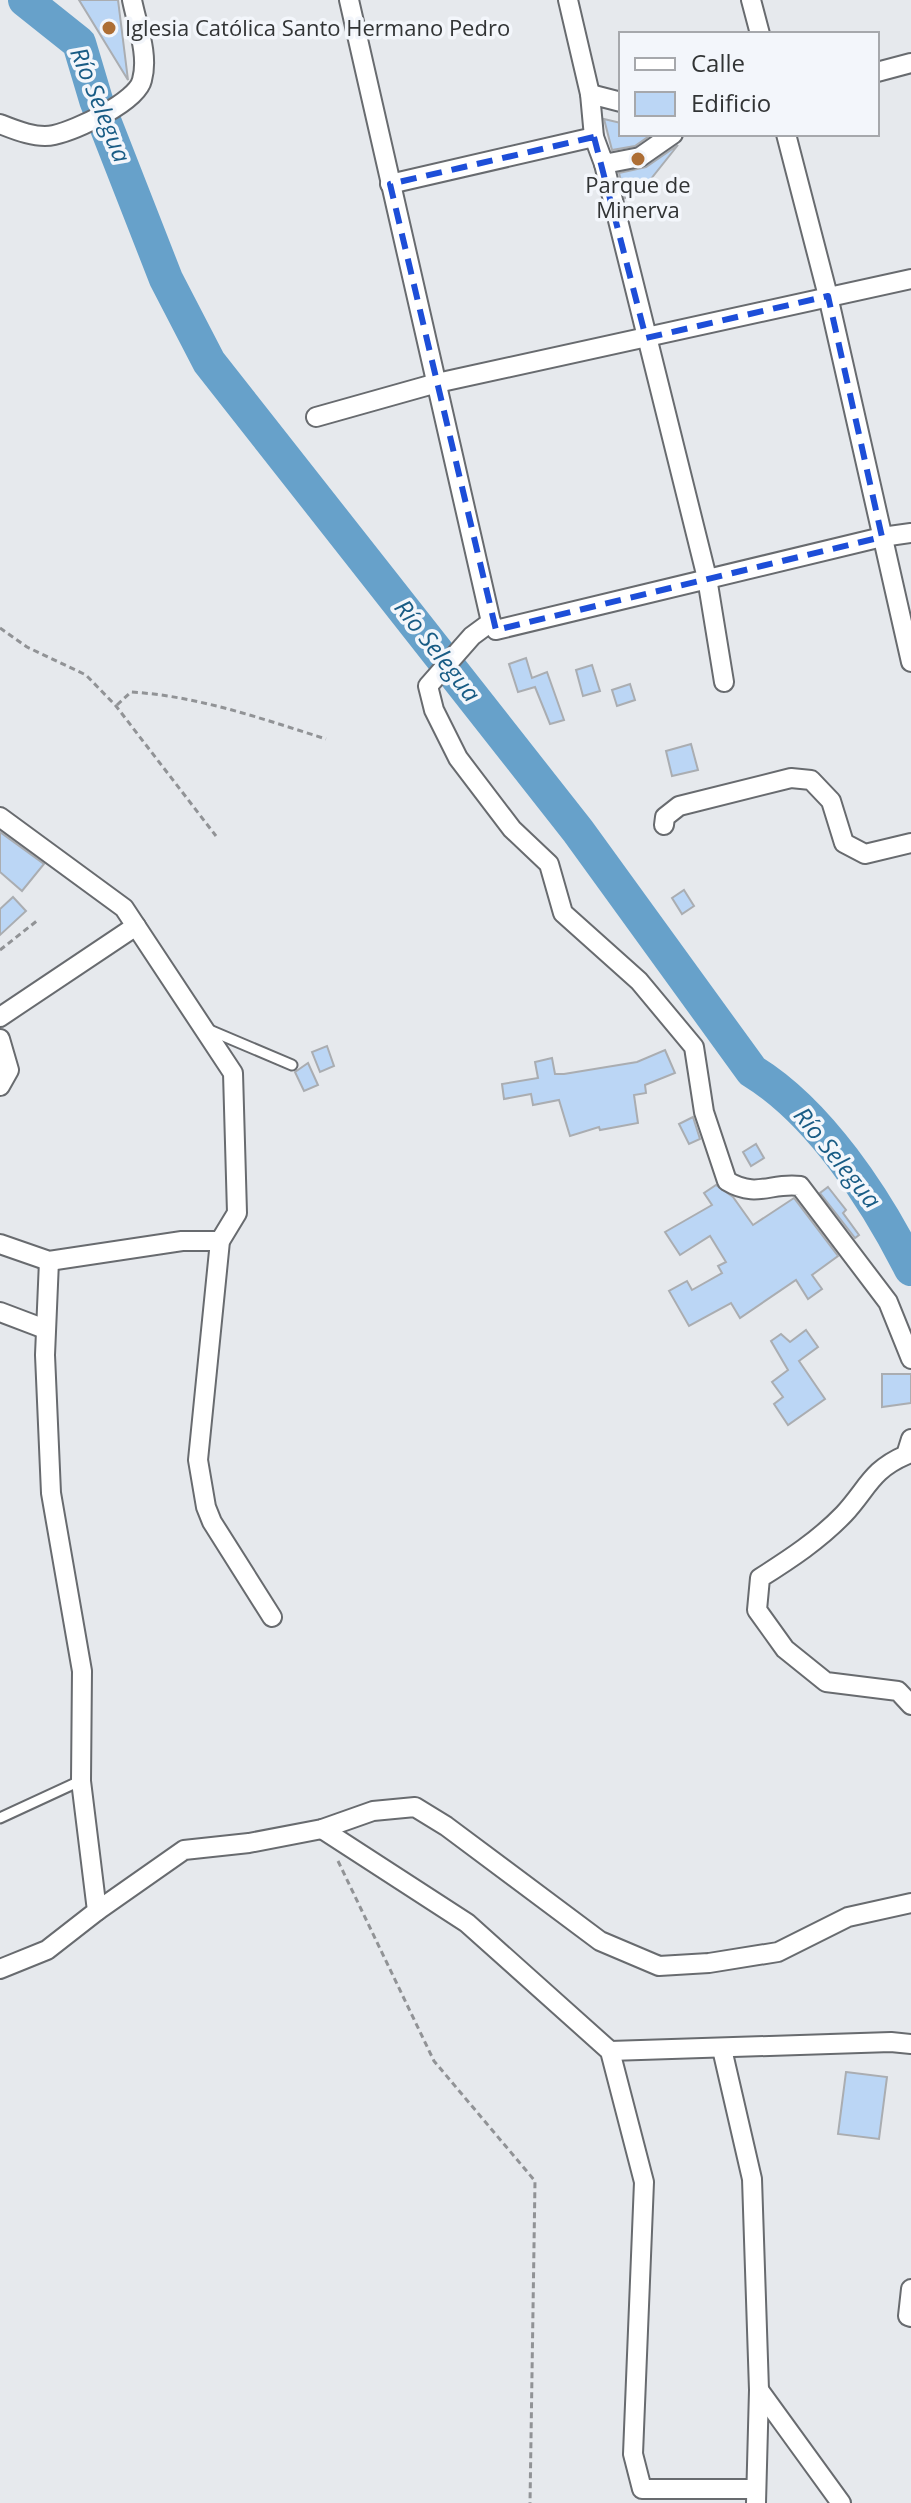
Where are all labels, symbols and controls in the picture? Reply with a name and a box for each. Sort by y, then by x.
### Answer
place label: Iglesia Católica Santo Hermano Pedro [125,12,510,42]
marker: Iglesia Católica Santo Hermano Pedro [100,19,118,37]
legend [619,32,879,136]
water label: Río Selegua [63,42,140,167]
text: Calle [691,46,745,79]
text: Edificio [691,86,771,119]
marker: Parque de Minerva [629,150,647,168]
place label: Parque de Minerva [585,169,691,224]
water label: Río Selegua [388,592,489,708]
water label: Río Selegua [787,1099,889,1215]

